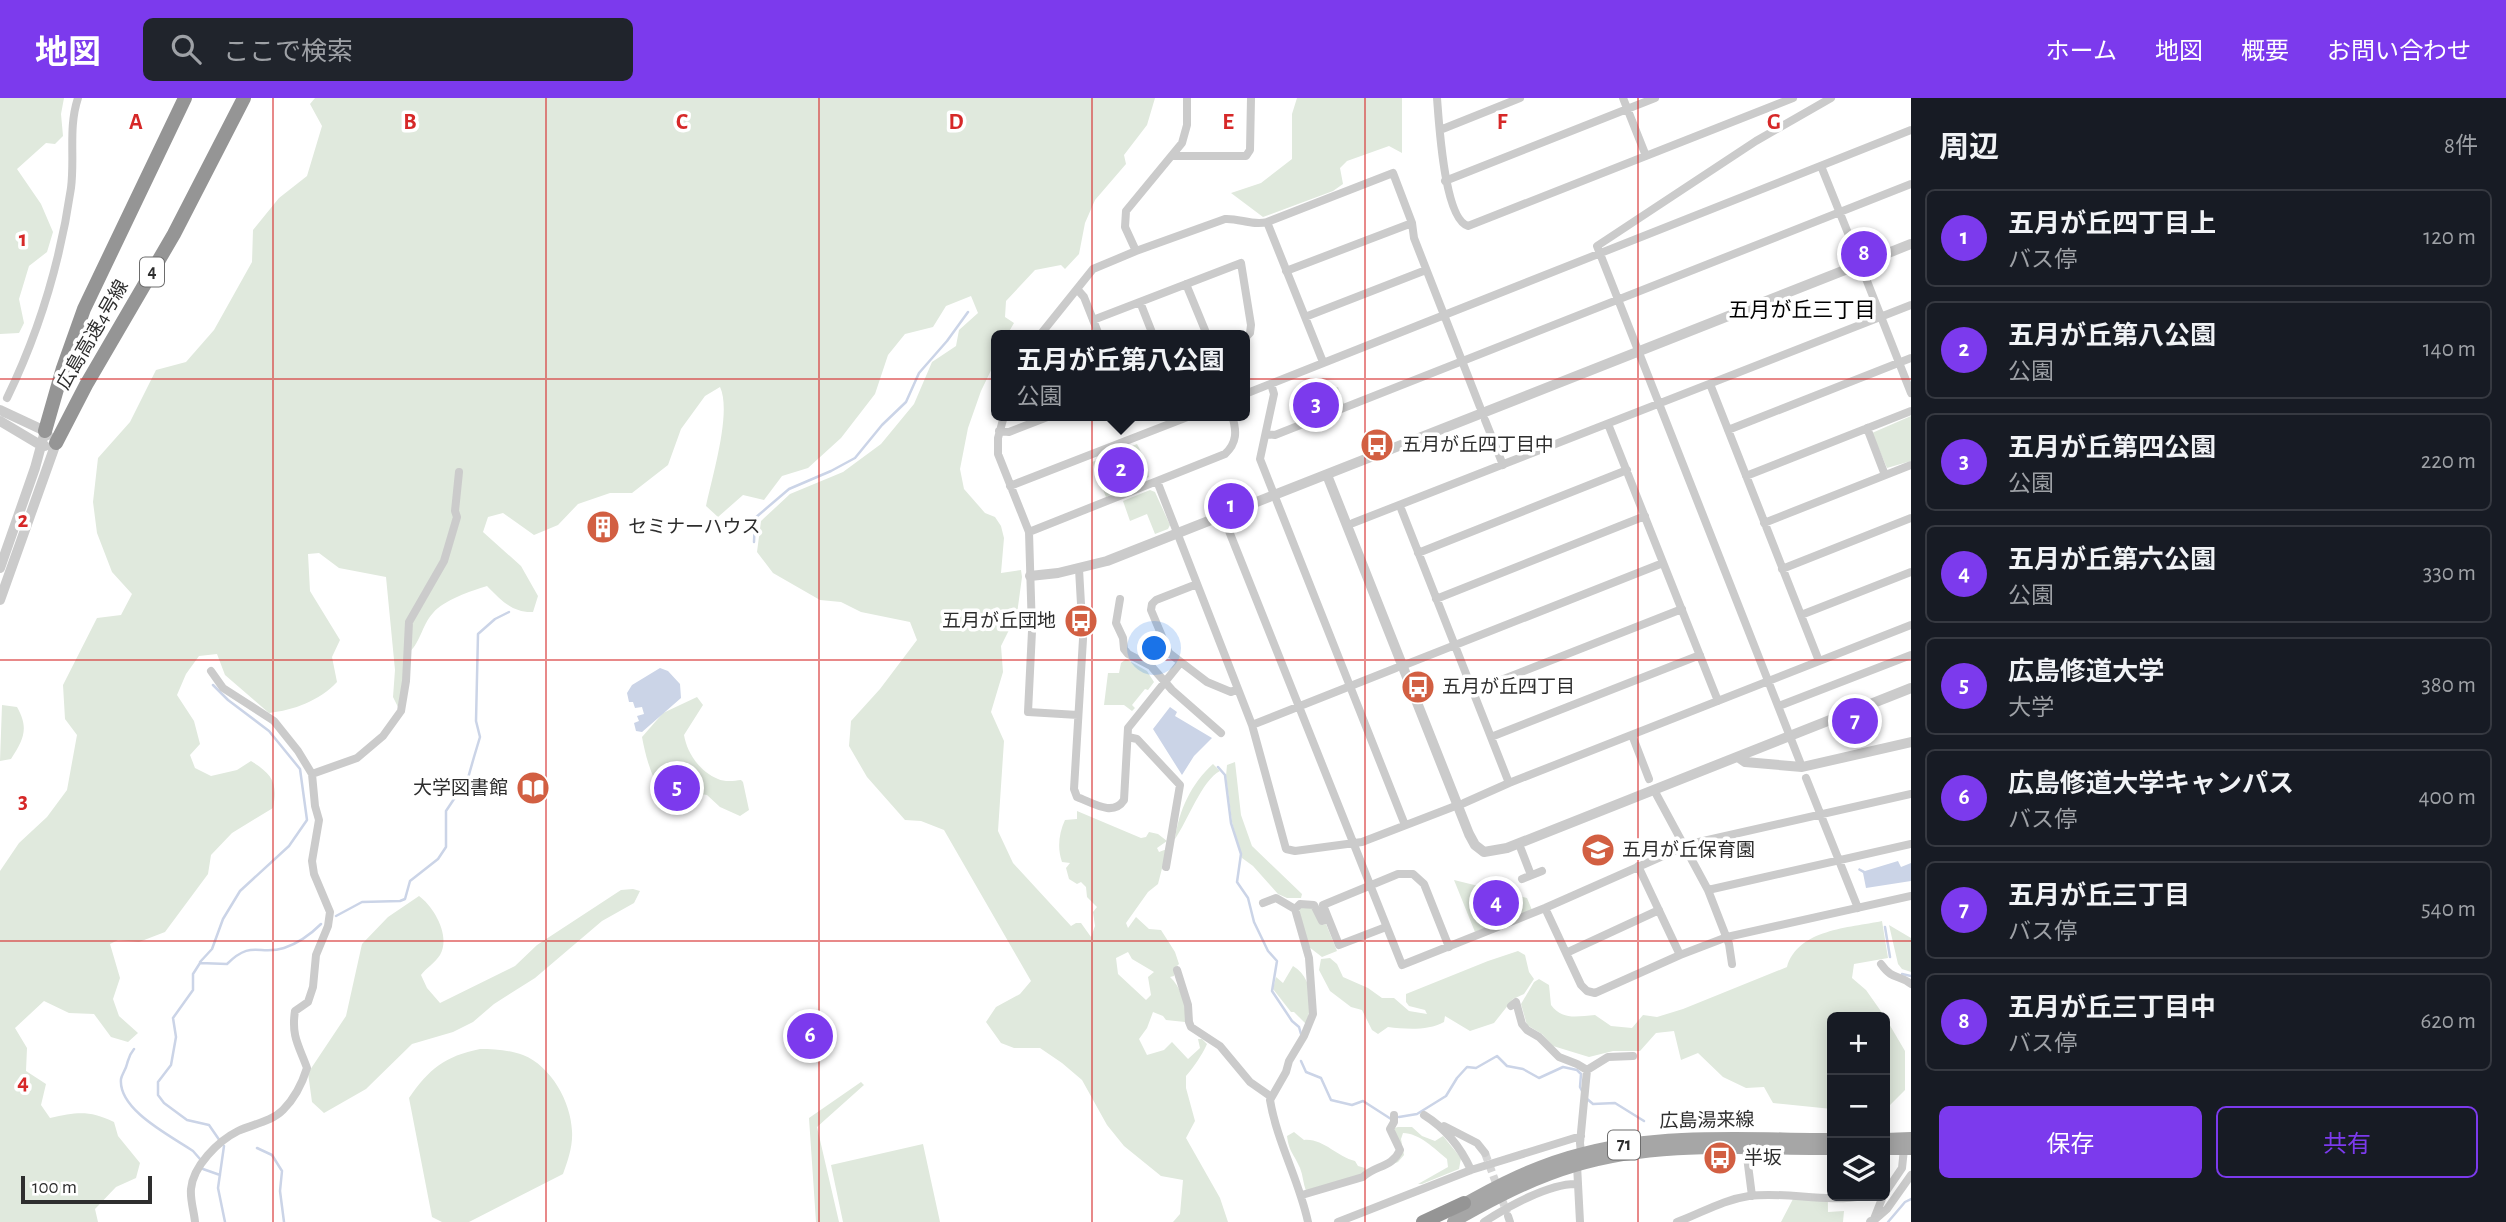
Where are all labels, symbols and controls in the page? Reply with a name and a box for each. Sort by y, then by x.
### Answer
search box [143,18,633,81]
icon: search [167,30,205,68]
text: 地図 [35,37,101,70]
text: ここで検索 [223,39,353,65]
text: ホーム [2046,40,2117,64]
text: 地図 [2155,40,2203,64]
text: 概要 [2241,40,2289,64]
text: お問い合わせ [2327,40,2471,64]
text: A [129,111,143,134]
text: B [403,111,417,134]
text: C [676,111,688,134]
text: D [948,111,964,134]
text: E [1222,111,1234,134]
text: F [1497,111,1508,134]
text: G [1767,111,1781,134]
text: 周辺 [1939,133,1999,163]
text: 8件 [2444,135,2478,158]
text: 五月が丘四丁目上 [2008,211,2216,237]
text: 1 [1960,226,1968,249]
text: 120 m [2423,226,2476,249]
text: 1 [19,228,27,251]
pin: 8 [1841,228,1887,280]
text: バス停 [2008,249,2077,272]
road number: 4 [140,258,164,286]
street label: 広島高速4号線 [52,276,132,393]
district label: 五月が丘三丁目 [1729,299,1876,321]
text: 五月が丘第八公園 [2008,323,2216,349]
popup [991,330,1250,421]
text: 2 [1959,338,1969,361]
text: 140 m [2423,338,2476,361]
text: 五月が丘第八公園 [1016,348,1225,374]
text: 公園 [2008,361,2054,384]
pin: 3 [1293,379,1339,431]
text: 公園 [1016,386,1062,409]
bus stop icon: 五月が丘四丁目中 [1358,426,1396,464]
place label: 五月が丘四丁目中 [1402,434,1554,455]
text: 五月が丘第四公園 [2008,435,2216,461]
pin: 2 [1098,444,1144,496]
text: 3 [1959,450,1969,473]
text: 220 m [2421,450,2476,473]
text: 公園 [2008,473,2054,496]
pin: 1 [1208,480,1254,532]
building icon: セミナーハウス [584,508,622,546]
text: 2 [18,509,29,532]
place label: セミナーハウス [628,517,761,537]
text: 五月が丘第六公園 [2008,547,2216,573]
text: 4 [1958,562,1970,585]
text: 330 m [2423,562,2476,585]
text: 公園 [2008,585,2054,608]
bus stop icon: 五月が丘団地 [1062,602,1100,640]
place label: 五月が丘団地 [942,610,1056,631]
your location [1137,631,1171,665]
text: 広島修道大学 [2008,659,2164,685]
bus stop icon: 五月が丘四丁目 [1399,668,1437,706]
text: 5 [1959,674,1969,697]
text: 380 m [2421,674,2476,697]
place label: 五月が丘四丁目 [1442,676,1575,697]
pin: 7 [1832,695,1878,747]
text: 大学 [2008,697,2054,720]
pin: 5 [654,762,700,814]
library icon: 大学図書館 [514,769,552,807]
text: 広島修道大学キャンパス [2008,771,2294,797]
place label: 大学図書館 [413,777,508,798]
text: 6 [1958,786,1970,809]
text: 400 m [2418,786,2476,809]
text: 3 [18,790,28,813]
text: バス停 [2008,809,2077,832]
school or university icon: 五月が丘保育園 [1579,831,1617,869]
place label: 五月が丘保育園 [1622,839,1755,860]
pin: 4 [1473,877,1519,929]
text: 五月が丘三丁目 [2008,883,2190,909]
text: 7 [1959,898,1969,921]
text: 540 m [2421,898,2476,921]
text: バス停 [2008,921,2077,944]
text: 五月が丘三丁目中 [2008,995,2216,1021]
pin: 6 [787,1010,833,1062]
text: 8 [1958,1010,1970,1033]
text: 620 m [2420,1010,2476,1033]
map controls [1827,1012,1890,1201]
button: + [1827,1012,1890,1075]
text: バス停 [2008,1033,2077,1056]
text: 4 [17,1071,29,1094]
button: − [1827,1075,1890,1138]
button: 保存 [1939,1106,2202,1178]
button: 共有 [2216,1106,2478,1178]
street label: 広島湯来線 [1659,1109,1755,1131]
road number: 71 [1608,1130,1640,1160]
button: layers [1827,1138,1890,1201]
bus stop icon: 半坂 [1701,1139,1739,1177]
place label: 半坂 [1744,1147,1782,1168]
scale bar [21,1173,152,1205]
text: 100 m [32,1178,77,1197]

